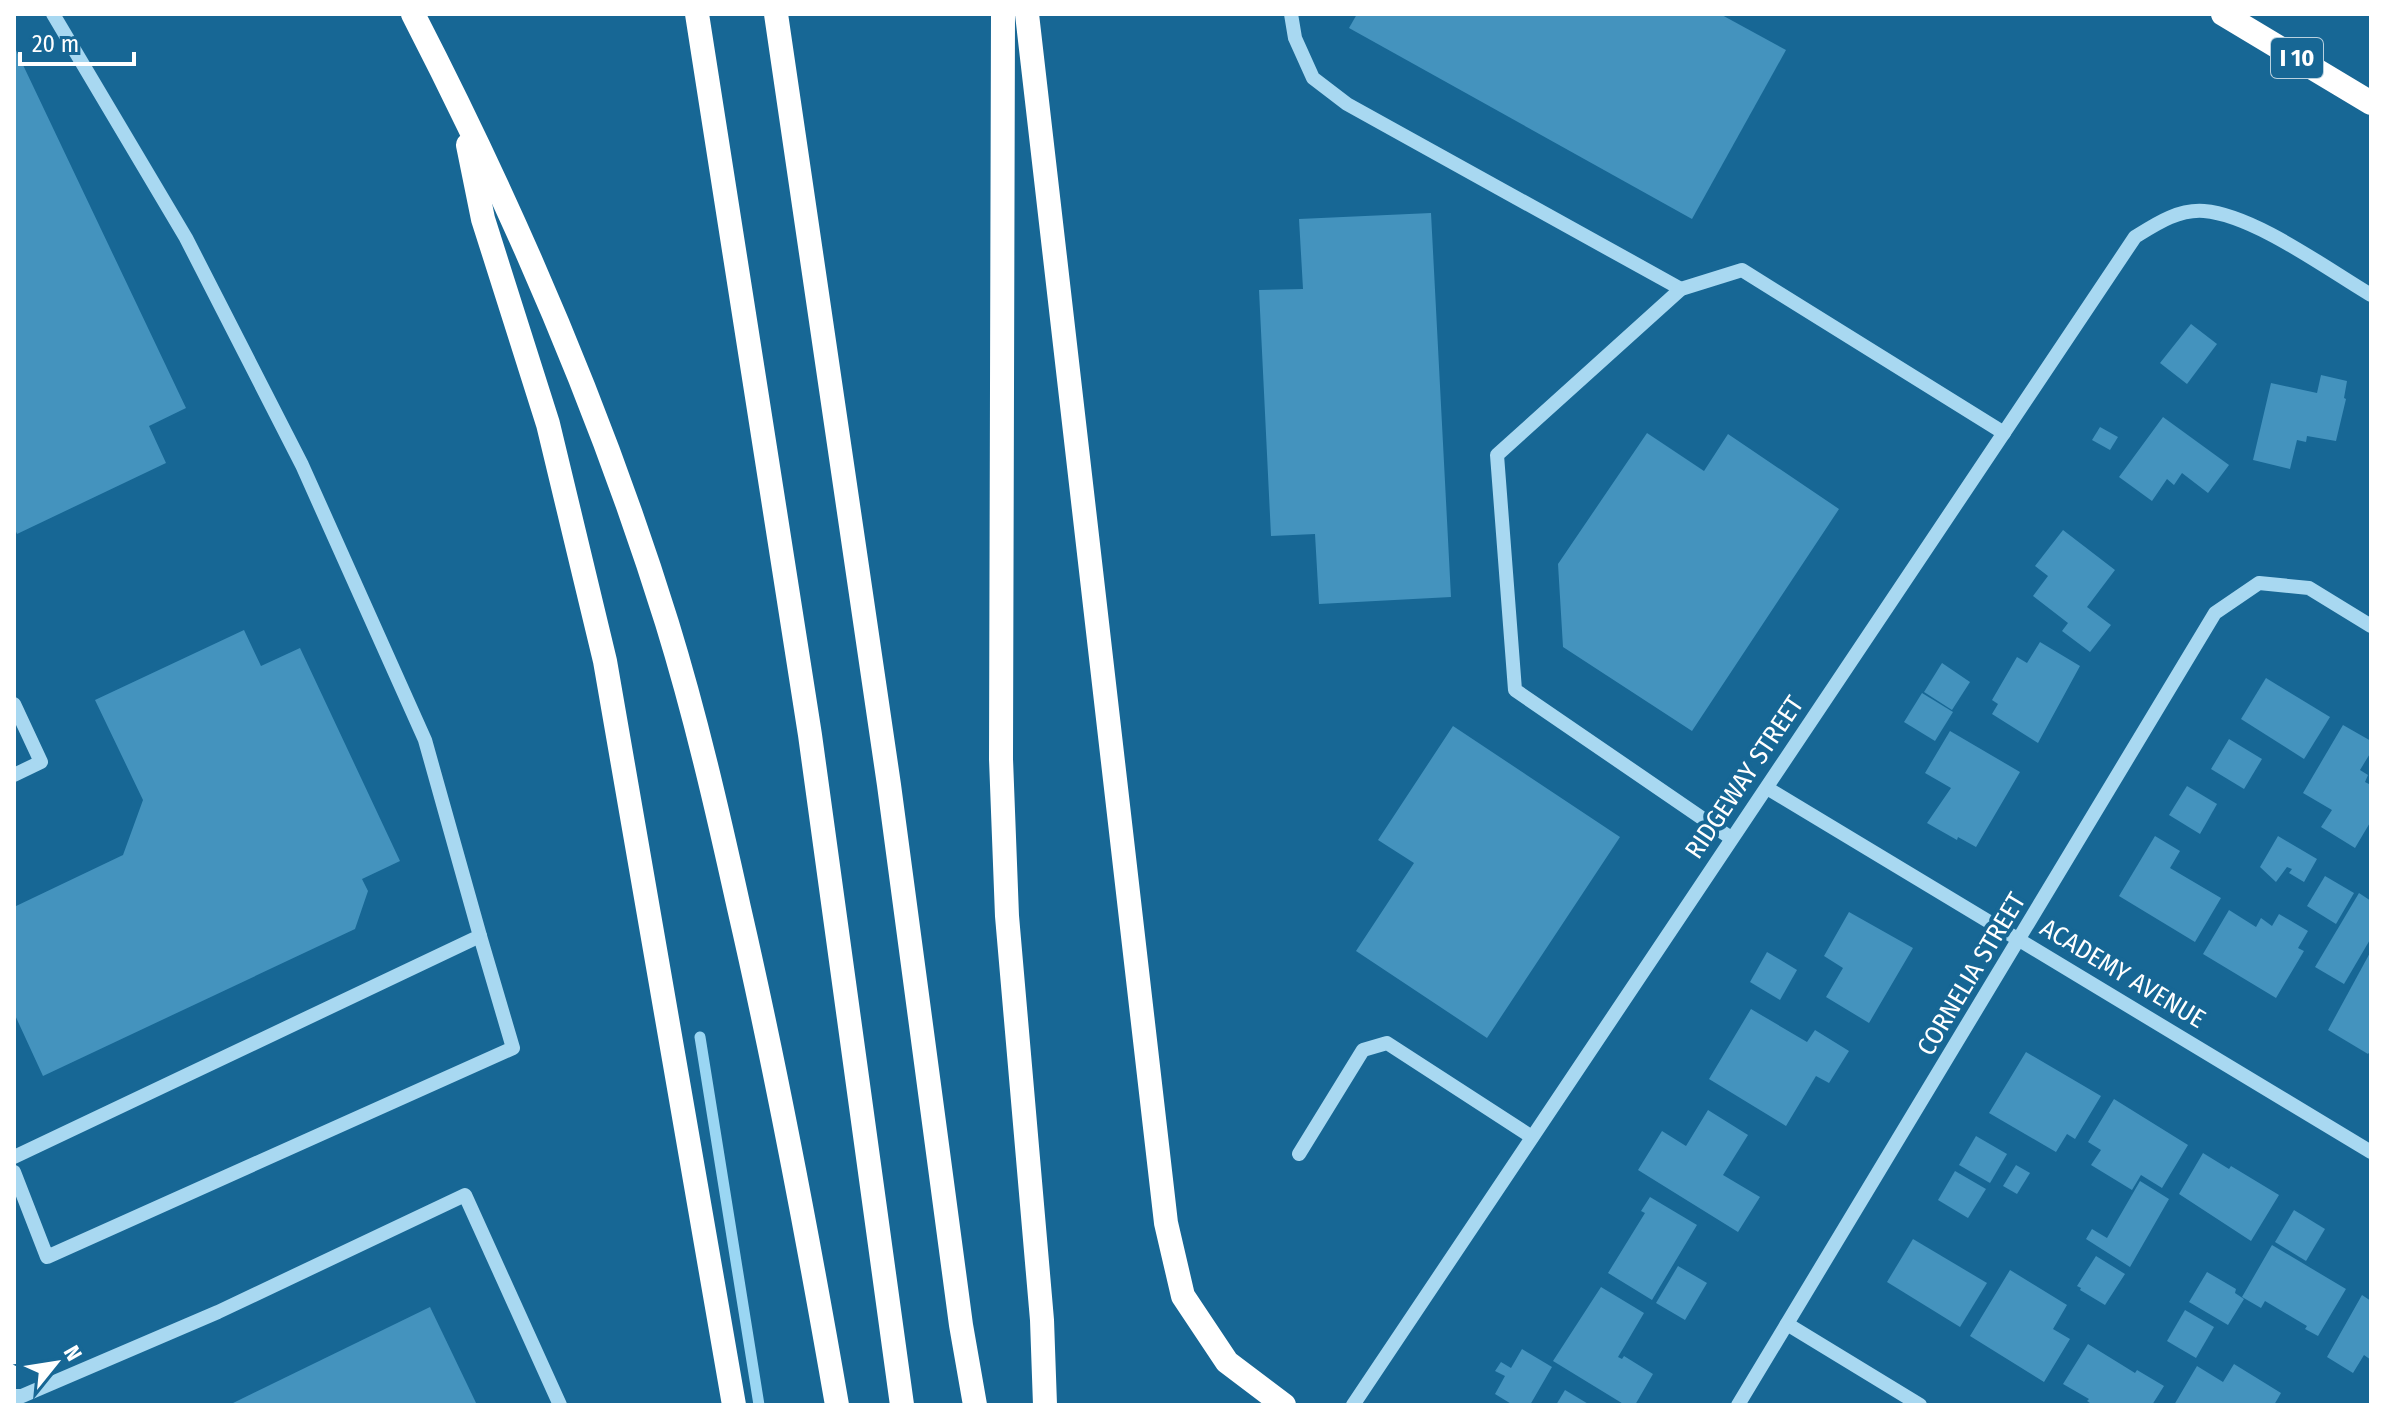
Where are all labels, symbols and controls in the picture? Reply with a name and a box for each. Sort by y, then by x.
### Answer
scale bar [20,16,134,66]
text: 20 m [32,30,79,58]
road number: I 10 [2271,38,2323,78]
street label: RIDGEWAY STREET [1679,690,1810,864]
street label: CORNELIA STREET [1911,887,2032,1061]
street label: ACADEMY AVENUE [2035,912,2211,1035]
north arrow [16,1323,96,1403]
text: N [58,1341,88,1366]

